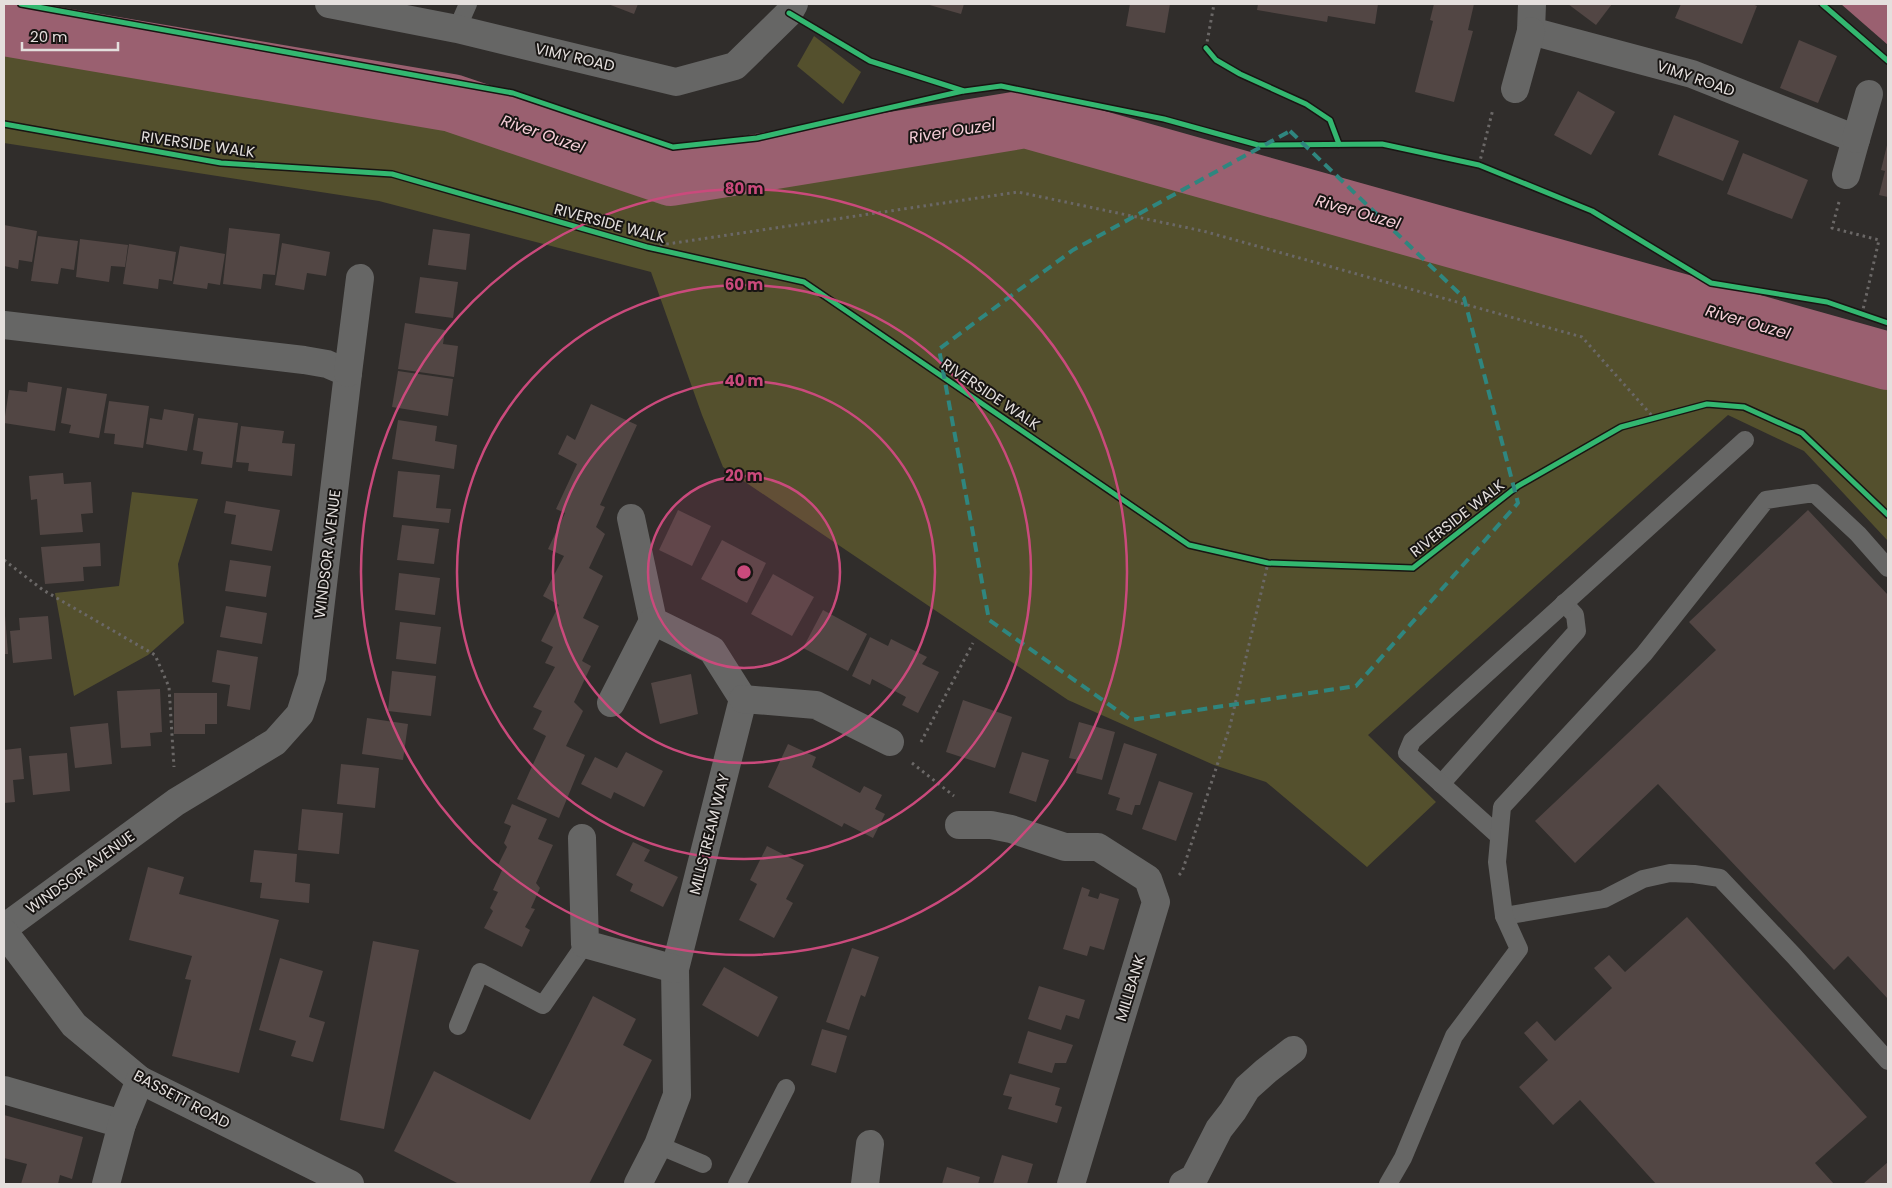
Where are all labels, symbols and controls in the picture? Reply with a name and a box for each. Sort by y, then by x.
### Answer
scale bar [22,20,119,52]
text: 20 m [30,26,68,47]
street label: VIMY ROAD [533,38,617,76]
street label: VIMY ROAD [1654,55,1738,101]
water label: River Ouzel [498,109,588,159]
water label: River Ouzel [907,113,997,149]
street label: RIVERSIDE WALK [140,126,256,162]
text: 80 m [725,178,763,199]
water label: River Ouzel [1313,189,1403,235]
street label: RIVERSIDE WALK [552,198,668,248]
text: 60 m [725,274,763,295]
water label: River Ouzel [1703,299,1793,345]
street label: RIVERSIDE WALK [938,353,1044,435]
text: 40 m [724,370,764,391]
text: 20 m [725,465,763,486]
street label: RIVERSIDE WALK [1405,474,1509,562]
street label: WINDSOR AVENUE [309,488,345,620]
centre of rings [735,563,753,581]
street label: MILLSTREAM WAY [684,771,734,897]
street label: WINDSOR AVENUE [21,825,139,919]
street label: MILLBANK [1110,952,1150,1024]
street label: BASSETT ROAD [130,1065,234,1133]

